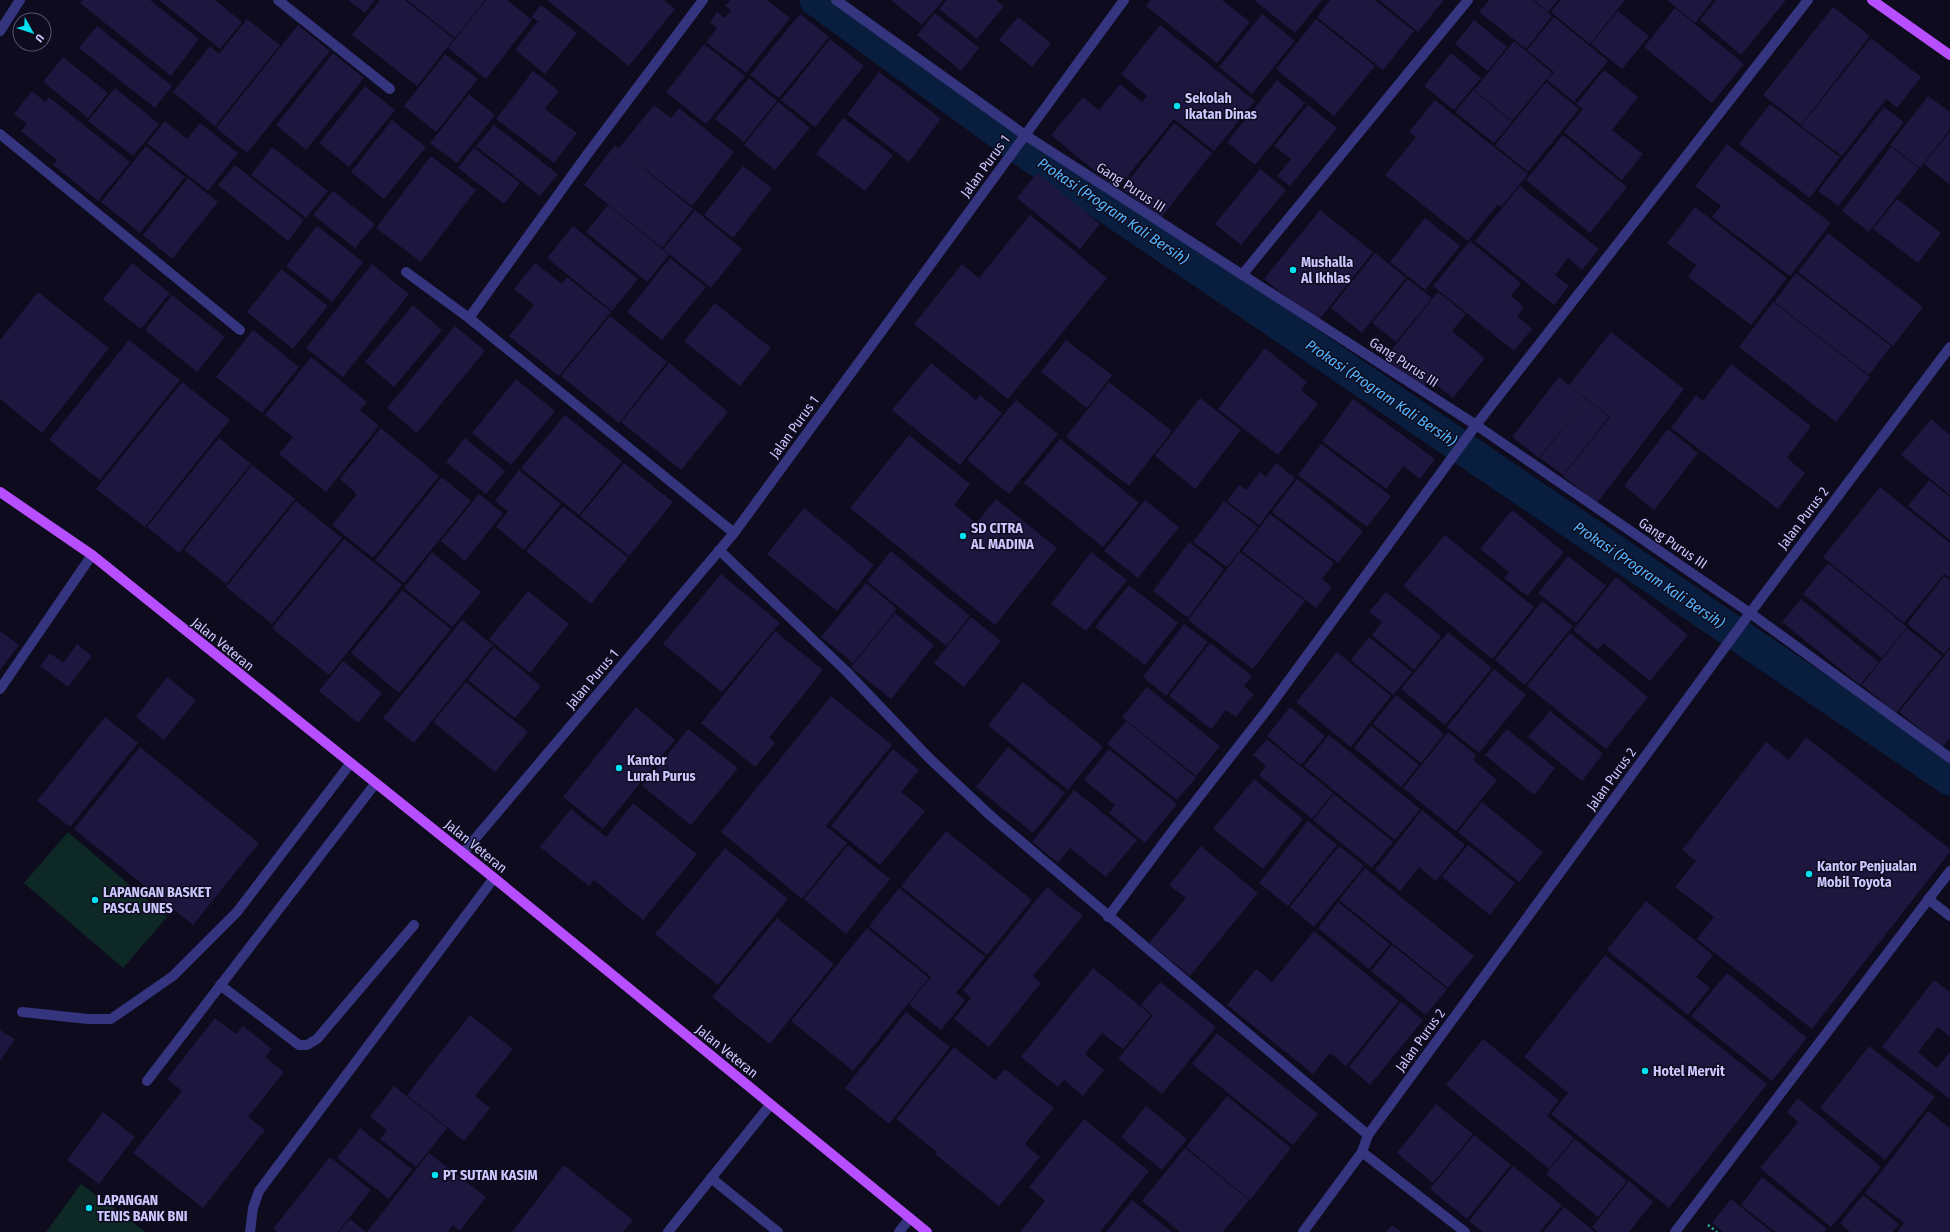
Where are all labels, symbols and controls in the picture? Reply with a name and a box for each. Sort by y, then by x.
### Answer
north arrow [12,12,52,52]
text: U [32,31,46,45]
place label: Sekolah Ikatan Dinas [1185,90,1257,123]
marker: Sekolah Ikatan Dinas [1172,101,1182,111]
street label: Jalan Purus 1 [957,132,1014,201]
water label: Prokasi (Program Kali Bersih) [1034,154,1192,269]
street label: Gang Purus III [1093,159,1168,216]
place label: Mushalla Al Ikhlas [1300,254,1353,287]
marker: Mushalla Al Ikhlas [1288,265,1298,275]
street label: Gang Purus III [1366,334,1441,391]
water label: Prokasi (Program Kali Bersih) [1302,336,1460,451]
street label: Jalan Purus 1 [766,393,823,462]
street label: Jalan Purus 2 [1774,484,1832,553]
street label: Gang Purus III [1635,514,1710,573]
water label: Prokasi (Program Kali Bersih) [1570,518,1728,633]
place label: SD CITRA AL MADINA [970,520,1034,553]
marker: SD CITRA AL MADINA [958,531,968,541]
street label: Jalan Veteran [188,614,257,675]
street label: Jalan Purus 1 [562,646,622,713]
street label: Jalan Purus 2 [1583,745,1640,814]
place label: Kantor Lurah Purus [627,752,696,785]
marker: Kantor Lurah Purus [614,763,624,773]
street label: Jalan Veteran [441,816,510,877]
place label: Kantor Penjualan Mobil Toyota [1817,858,1917,891]
marker: Kantor Penjualan Mobil Toyota [1804,869,1814,879]
place label: LAPANGAN BASKET PASCA UNES [103,884,211,917]
marker: LAPANGAN BASKET PASCA UNES [90,895,100,905]
street label: Jalan Purus 2 [1392,1006,1449,1075]
street label: Jalan Veteran [692,1021,761,1082]
place label: Hotel Mervit [1653,1063,1726,1080]
marker: Hotel Mervit [1640,1066,1650,1076]
place label: PT SUTAN KASIM [443,1167,538,1184]
marker: PT SUTAN KASIM [430,1170,440,1180]
place label: LAPANGAN TENIS BANK BNI [97,1192,188,1225]
marker: LAPANGAN TENIS BANK BNI [84,1203,94,1213]

